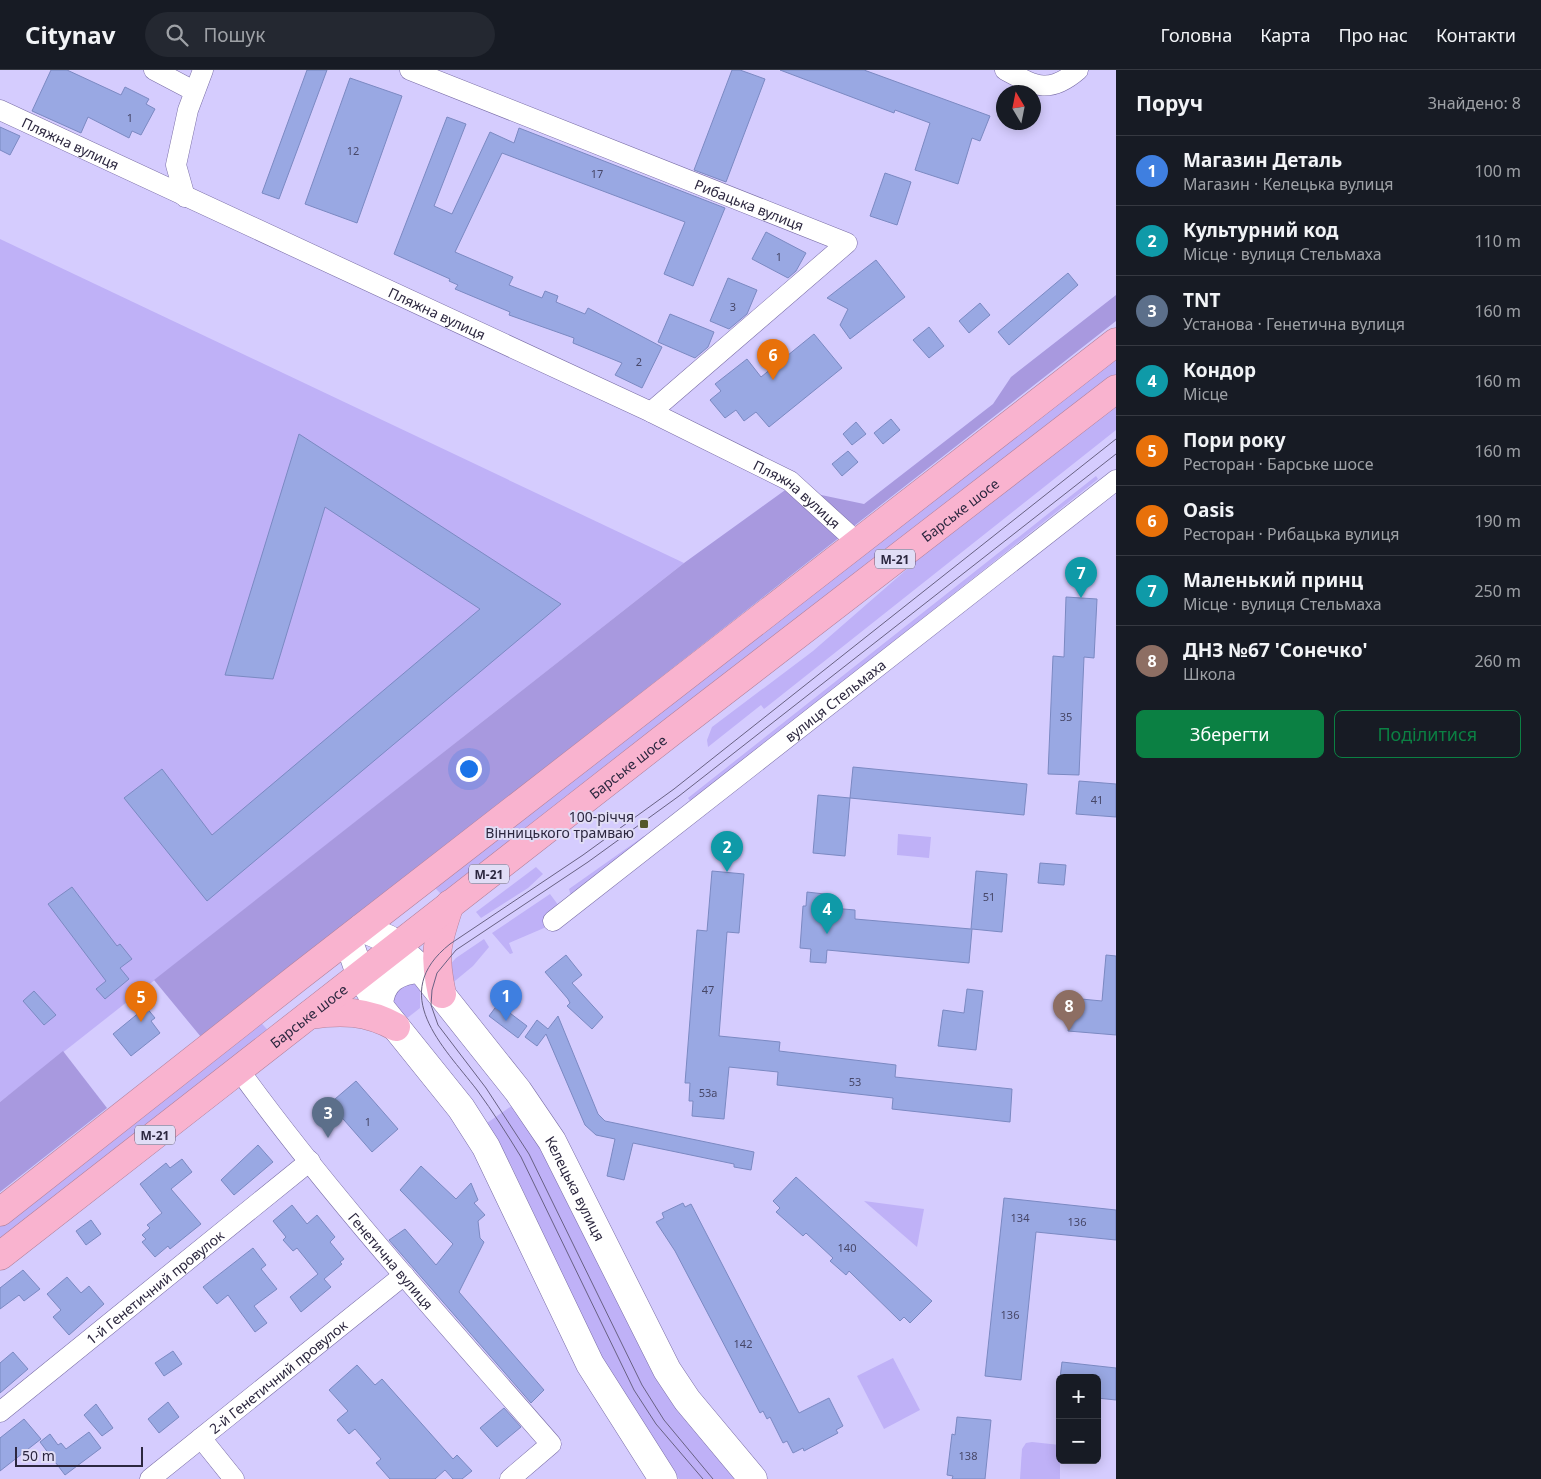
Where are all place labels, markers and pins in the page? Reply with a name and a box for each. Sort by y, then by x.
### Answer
pin: 6 [757,339,789,380]
pin: 7 [1065,557,1097,598]
place label: 100-річчя Вінницького трамваю [485,807,634,842]
marker: 100-річчя Вінницького трамваю [638,818,650,830]
pin: 2 [711,831,743,872]
pin: 4 [811,893,843,934]
pin: 1 [490,980,522,1021]
pin: 5 [125,981,157,1022]
pin: 8 [1053,990,1085,1031]
pin: 3 [312,1097,344,1138]

